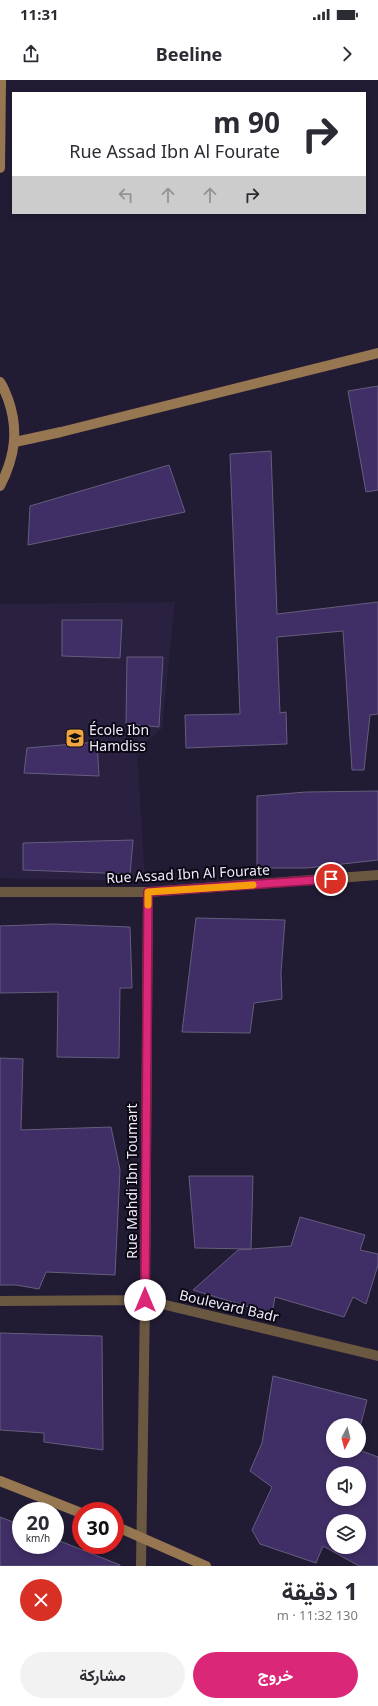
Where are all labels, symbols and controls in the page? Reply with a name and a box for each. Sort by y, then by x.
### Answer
text: 11:31 [20,4,59,24]
text: Beeline [156,42,222,66]
icon: share [20,43,42,65]
icon: forward [336,43,358,65]
text: 90 m [213,103,280,141]
icon: right [294,108,346,160]
text: Rue Assad Ibn Al Fourate [69,139,280,163]
icon: left [115,184,137,206]
icon: ahead [157,184,179,206]
icon: ahead [199,184,221,206]
icon: right [241,184,263,206]
place label: École Ibn Hamdiss [89,720,149,755]
school or university icon: École Ibn Hamdiss [64,727,86,749]
street label: Rue Assad Ibn Al Fourate [106,860,270,887]
pin [314,862,348,896]
icon: arrive [320,868,342,890]
street label: Rue Mahdi Ibn Toumart [122,1103,141,1259]
position arrow [124,1279,166,1321]
street label: Boulevard Badr [178,1285,281,1326]
north arrow [326,1418,366,1458]
map controls [326,1418,366,1554]
button: sound [326,1466,366,1506]
speed limit sign: 30 [72,1502,124,1554]
text: 20 [27,1509,49,1536]
button: layers [326,1514,366,1554]
text: km/h [26,1531,50,1545]
text: 1 دقيقة [281,1574,358,1607]
button: close [20,1579,62,1621]
text: 130 m · 11:32 [277,1606,358,1624]
button: مشاركة [20,1652,185,1698]
button: خروج [193,1652,358,1698]

